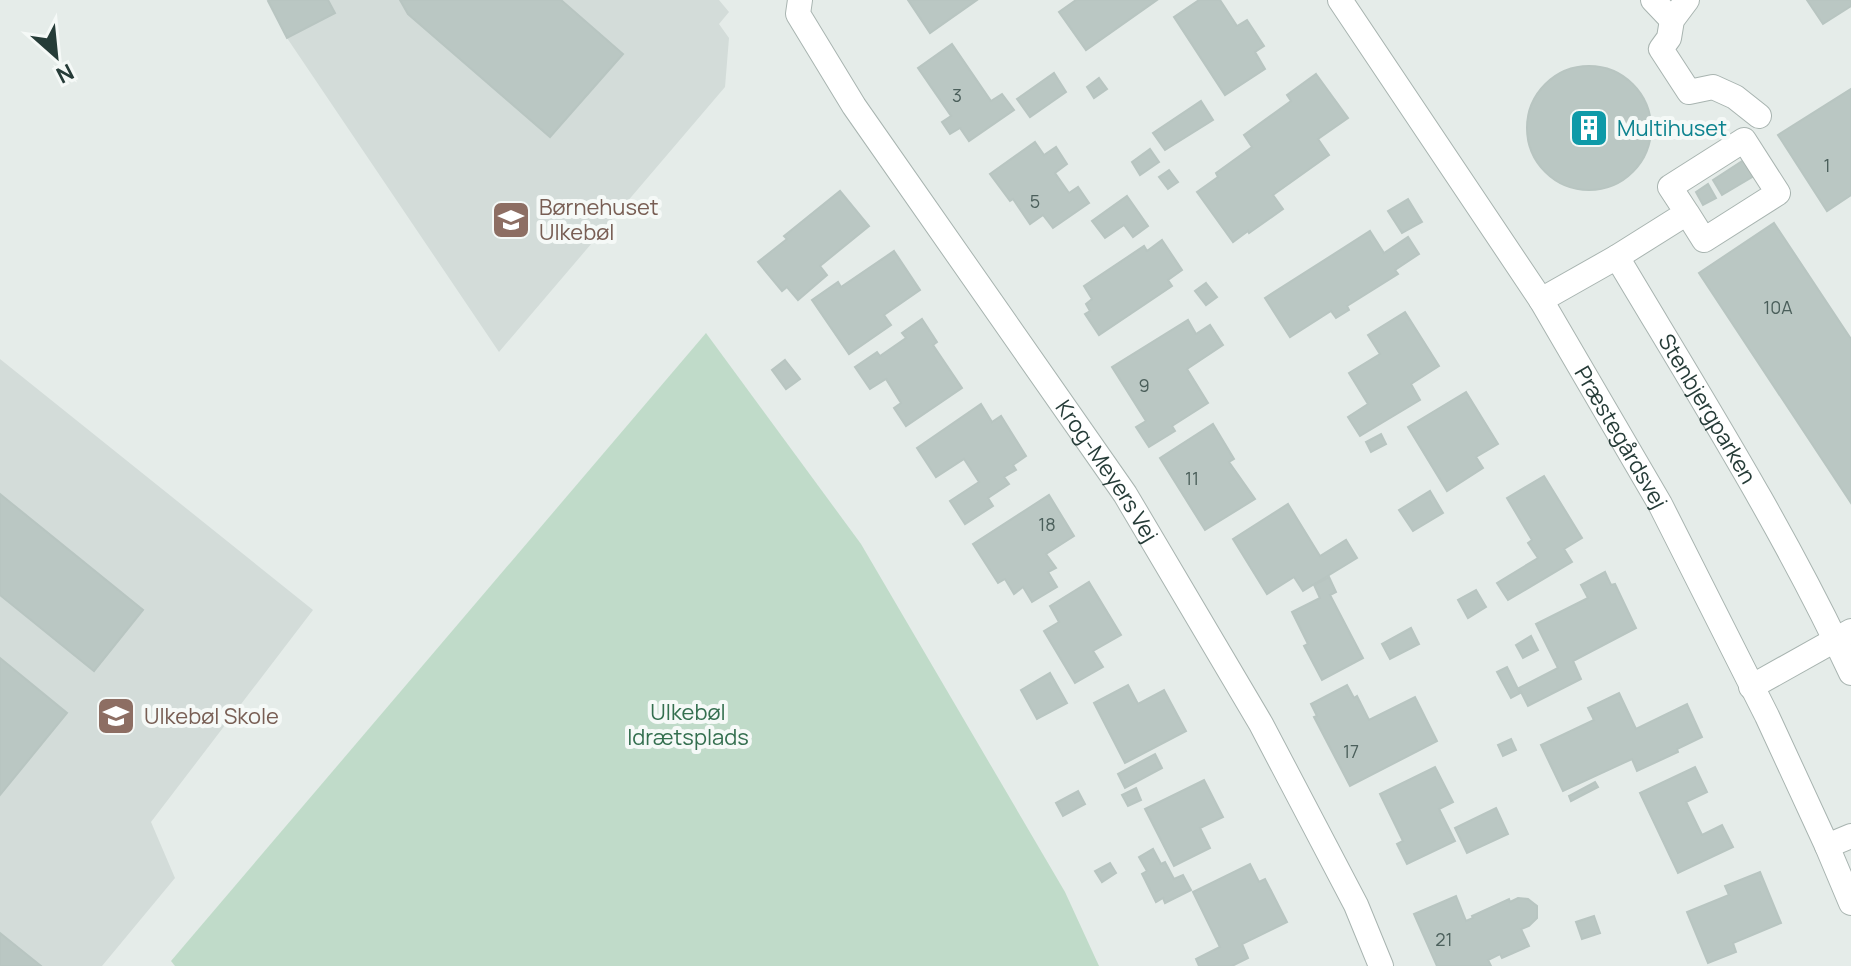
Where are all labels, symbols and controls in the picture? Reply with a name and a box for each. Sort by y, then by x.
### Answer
north arrow [16,16,96,96]
text: N [51,57,79,91]
house number: 3 [952,83,962,107]
building icon: Multihuset [1568,107,1610,149]
place label: Multihuset [1617,113,1727,143]
house number: 1 [1823,153,1831,177]
house number: 5 [1030,189,1040,213]
place label: Børnehuset Ulkebøl [539,192,659,247]
school or university icon: Børnehuset Ulkebøl [490,199,532,241]
house number: 10A [1763,295,1793,319]
street label: Stenbjergparken [1652,328,1763,489]
street label: Præstegårdsvej [1568,360,1675,513]
house number: 9 [1138,373,1150,397]
street label: Krog-Meyers Vej [1049,394,1165,548]
house number: 11 [1185,466,1199,490]
house number: 18 [1038,512,1056,536]
school or university icon: Ulkebøl Skole [95,695,137,737]
park label: Ulkebøl Idrætsplads [627,697,749,752]
place label: Ulkebøl Skole [144,701,279,731]
house number: 17 [1343,739,1359,763]
house number: 21 [1435,927,1453,951]

